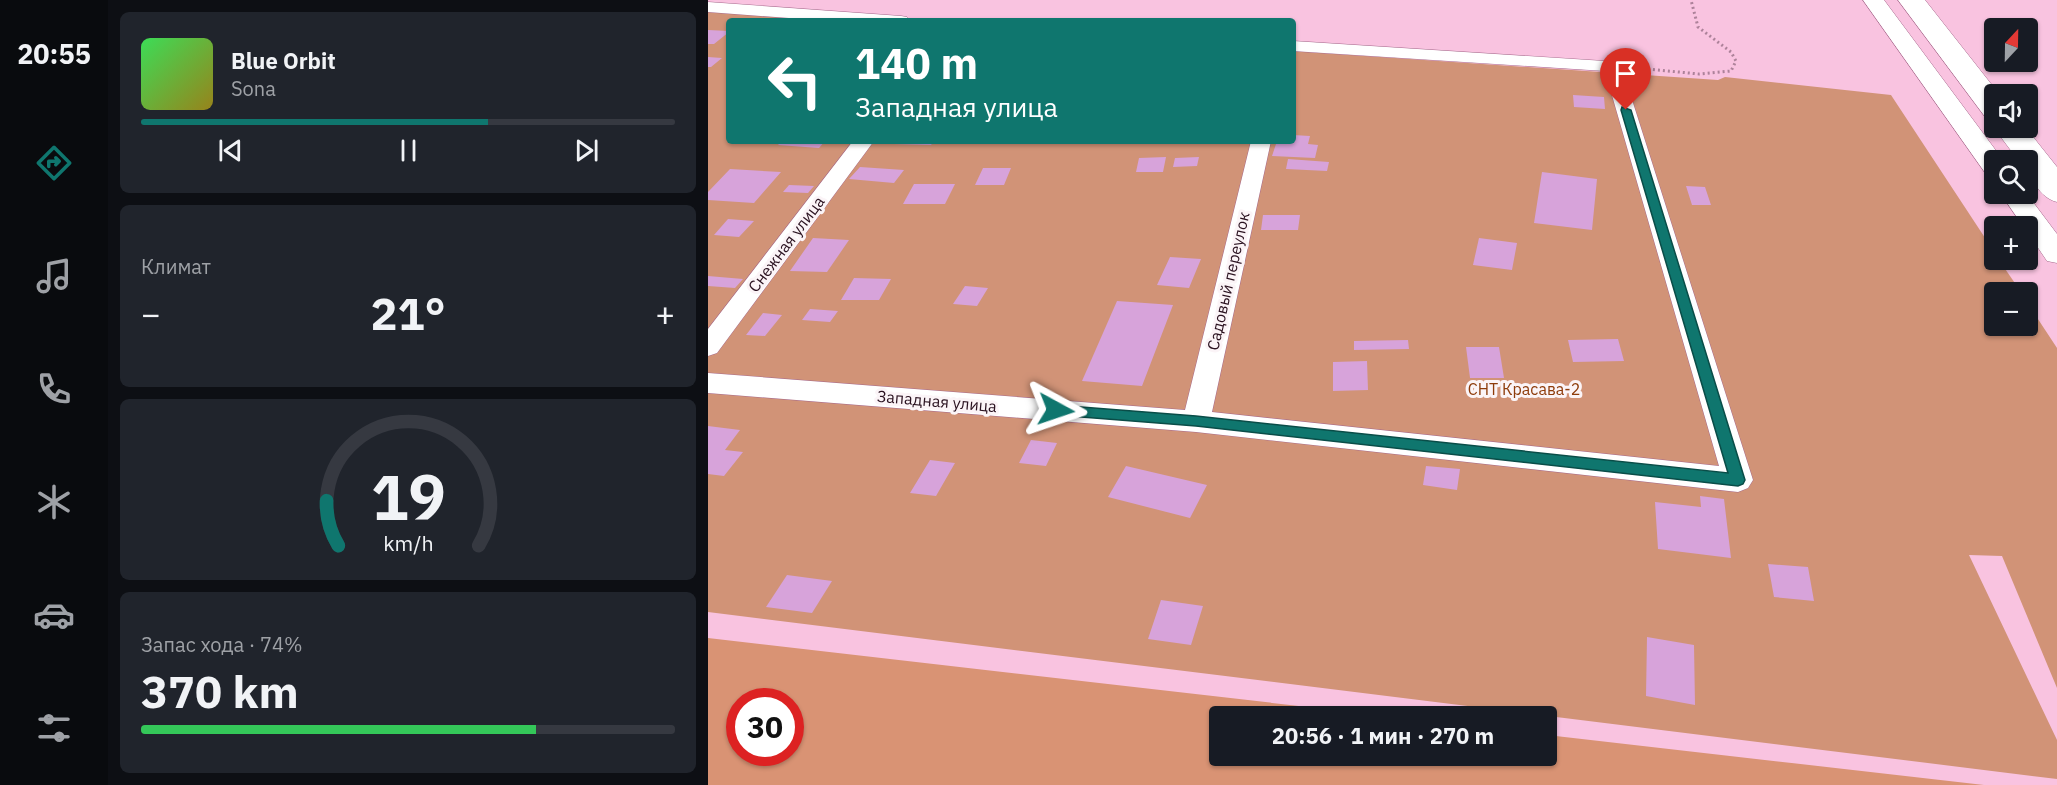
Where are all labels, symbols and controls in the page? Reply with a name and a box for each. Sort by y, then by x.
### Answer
north arrow [1984,18,2038,72]
map controls [1984,18,2038,336]
text: 20:55 [17,36,91,71]
text: 140 m [855,36,978,91]
icon: left [756,42,834,120]
text: Blue Orbit [231,46,336,75]
pin [1600,48,1651,110]
icon: arrive [1609,57,1642,90]
text: Sona [231,75,276,102]
button: sound [1984,84,2038,138]
text: Западная улица [855,89,1058,124]
icon: previous [214,134,247,167]
icon: pause [392,134,425,167]
icon: next [570,134,603,167]
icon: directions [33,142,75,184]
button: search [1984,150,2038,204]
street label: Снежная улица [743,192,829,296]
street label: Садовый переулок [1202,210,1254,352]
button: + [1984,216,2038,270]
text: Климат [141,253,211,280]
icon: music [33,255,75,297]
button: − [1984,282,2038,336]
text: 21° [370,284,446,342]
text: − [141,292,161,335]
text: + [655,292,675,335]
icon: phone [33,368,75,410]
position arrow [1024,378,1088,442]
park label: СНТ Красава-2 [1468,379,1580,399]
street label: Западная улица [876,386,998,416]
text: 19 [371,456,445,537]
icon: climate [33,481,75,523]
text: km/h [383,530,433,558]
icon: car [33,594,75,636]
text: Запас хода · 74% [141,631,303,658]
text: 370 km [141,662,299,720]
speed limit sign: 30 [726,688,804,766]
icon: filters [33,707,75,749]
text: 20:56 · 1 мин · 270 m [1272,721,1494,750]

